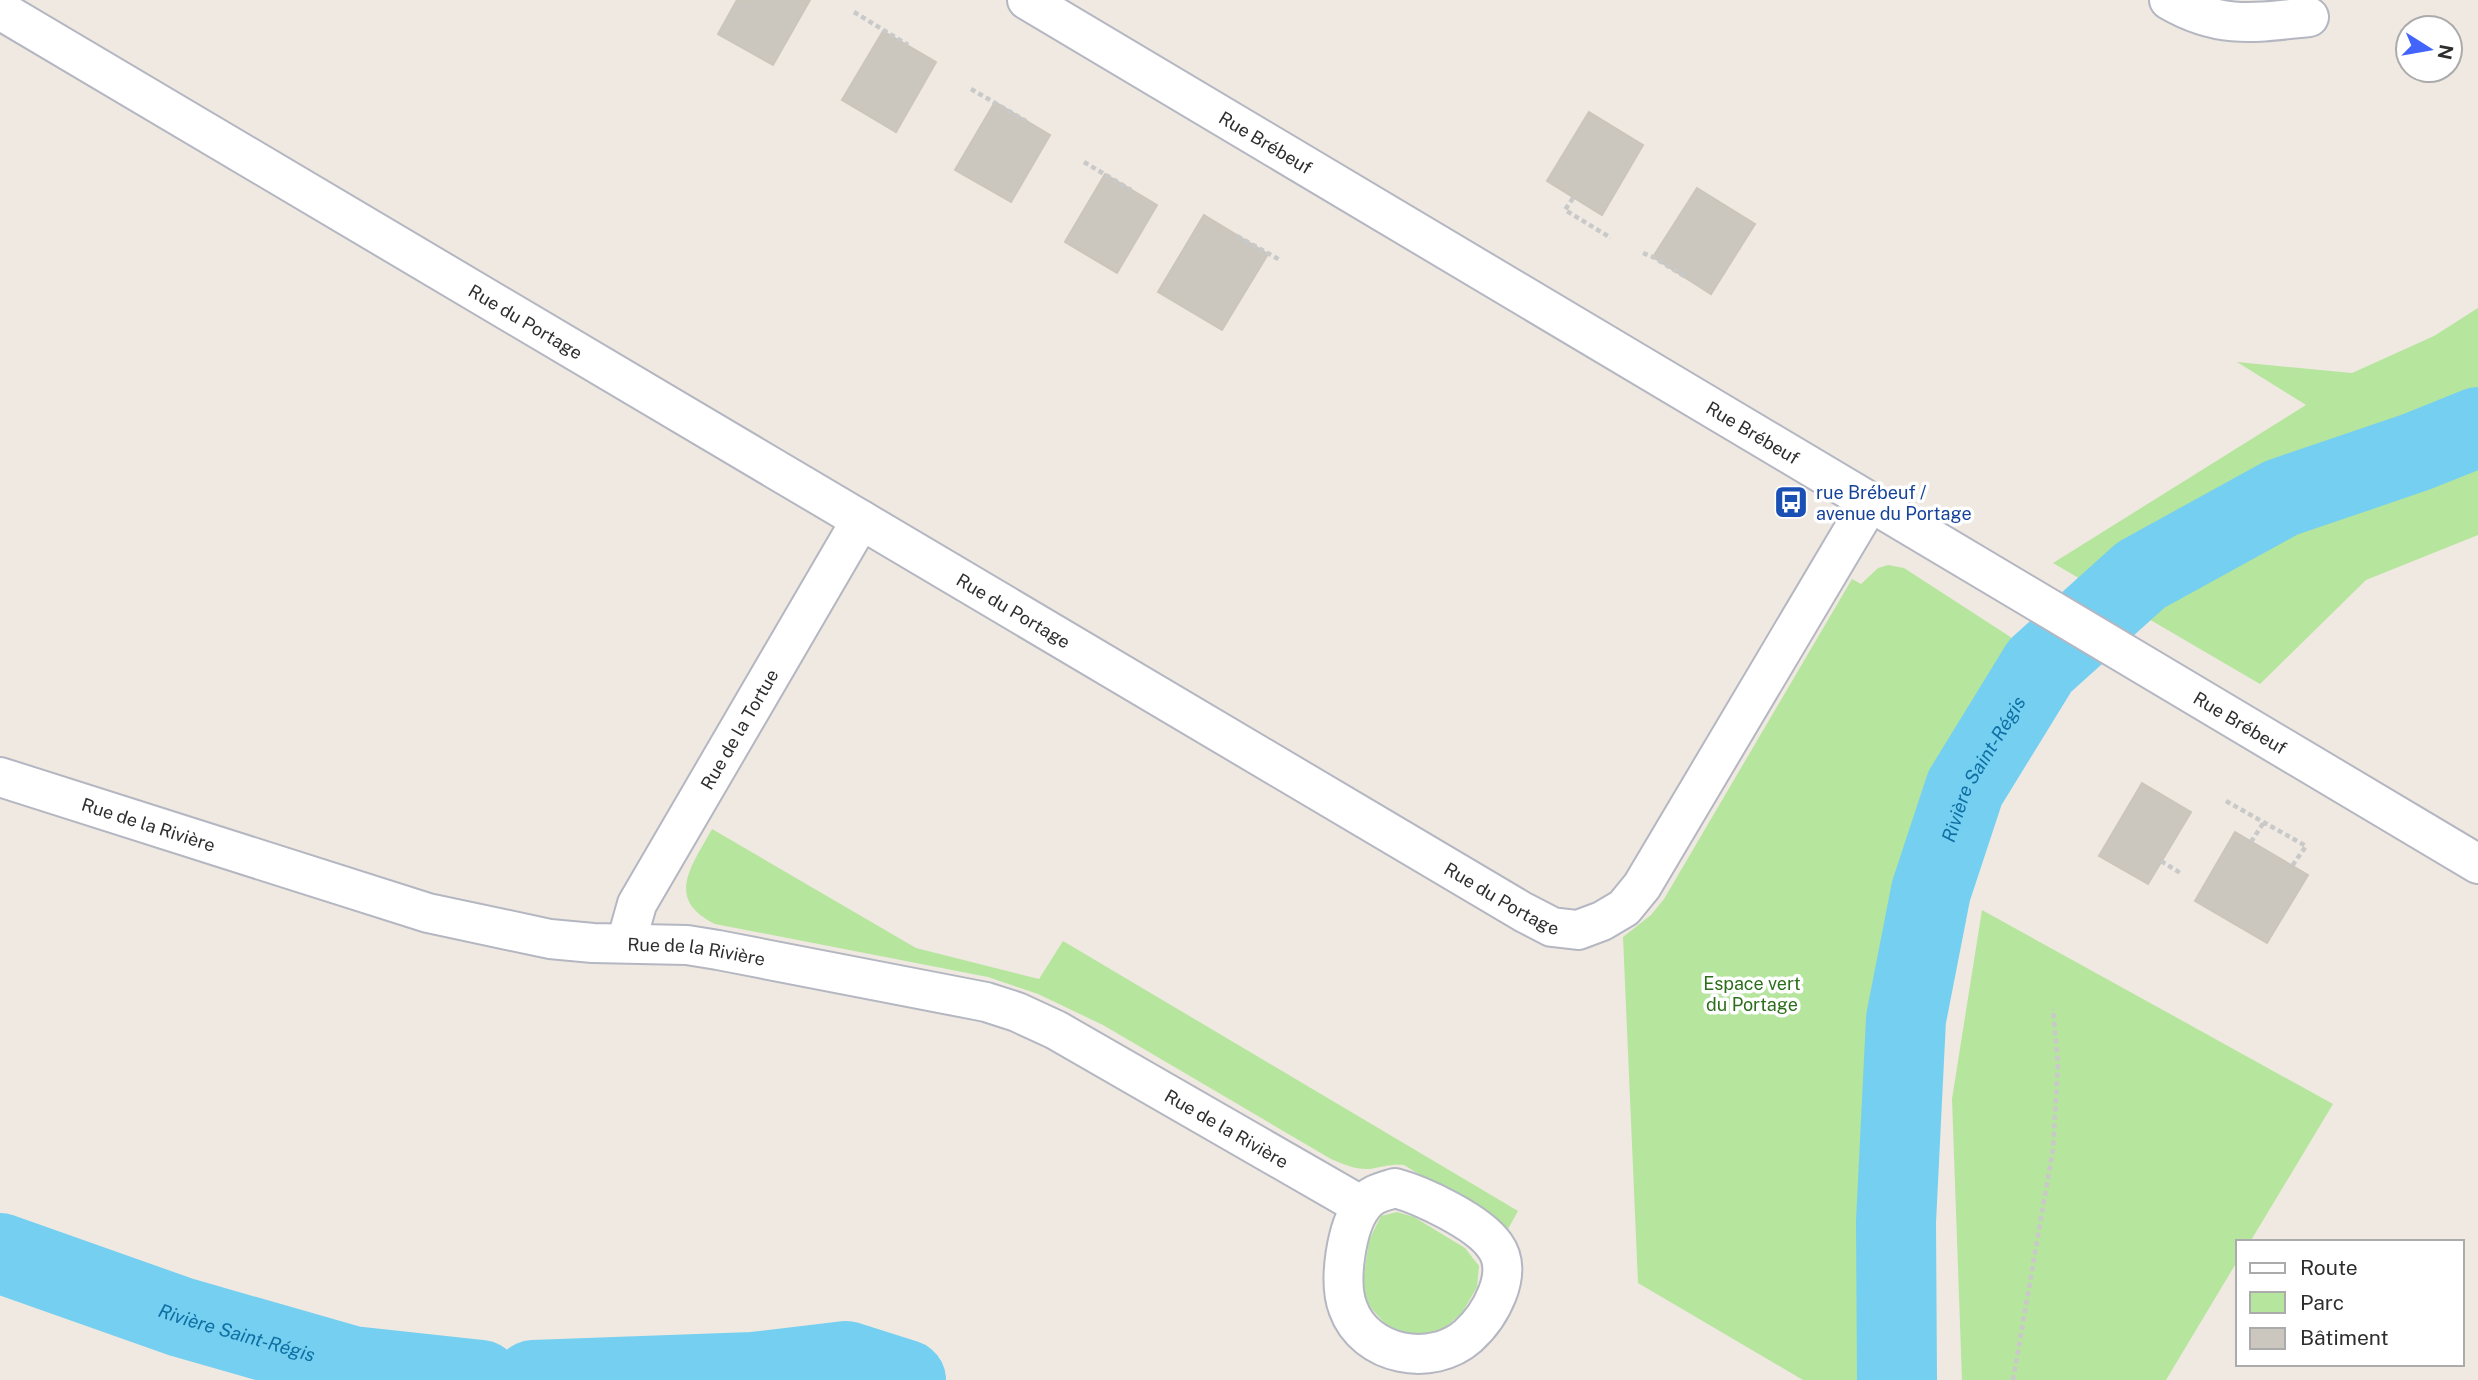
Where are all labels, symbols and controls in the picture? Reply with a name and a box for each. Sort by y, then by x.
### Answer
north arrow [2394,14,2464,84]
text: N [2433,43,2458,62]
street label: Rue Brébeuf [1216,106,1316,178]
street label: Rue du Portage [465,280,586,363]
street label: Rue Brébeuf [1703,397,1803,468]
place label: rue Brébeuf / avenue du Portage [1816,482,1972,524]
bus stop icon: rue Brébeuf / avenue du Portage [1772,483,1810,521]
street label: Rue du Portage [953,568,1074,652]
street label: Rue de la Tortue [696,665,782,793]
street label: Rue Brébeuf [2190,687,2291,758]
water label: Rivière Saint-Régis [1937,692,2030,845]
street label: Rue de la Rivière [79,793,218,855]
street label: Rue du Portage [1441,857,1560,938]
street label: Rue de la Rivière [627,933,767,969]
park label: Espace vert du Portage [1703,973,1801,1015]
street label: Rue de la Rivière [1161,1084,1292,1172]
legend [2236,1240,2464,1366]
text: Route [2300,1255,2358,1280]
text: Parc [2300,1290,2344,1315]
water label: Rivière Saint-Régis [156,1299,318,1366]
text: Bâtiment [2300,1325,2389,1350]

